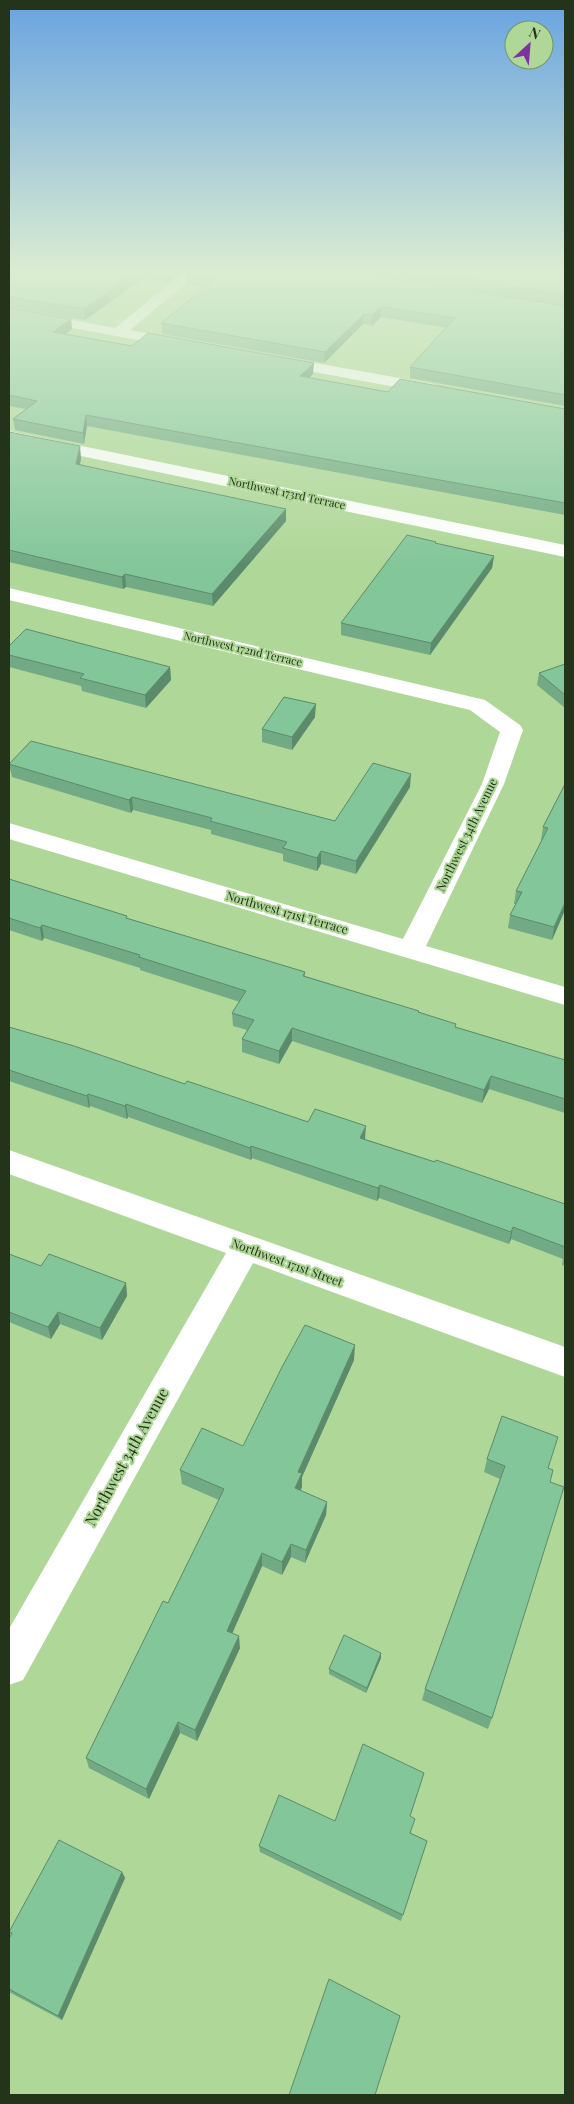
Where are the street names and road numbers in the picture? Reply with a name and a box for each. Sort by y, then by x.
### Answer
street label: Northwest 173rd Terrace [227,473,347,512]
street label: Northwest 172nd Terrace [182,628,304,670]
street label: Northwest 34th Avenue [432,775,500,894]
street label: Northwest 171st Terrace [224,887,350,937]
street label: Northwest 171st Street [229,1234,346,1290]
street label: Northwest 34th Avenue [80,1384,172,1529]

